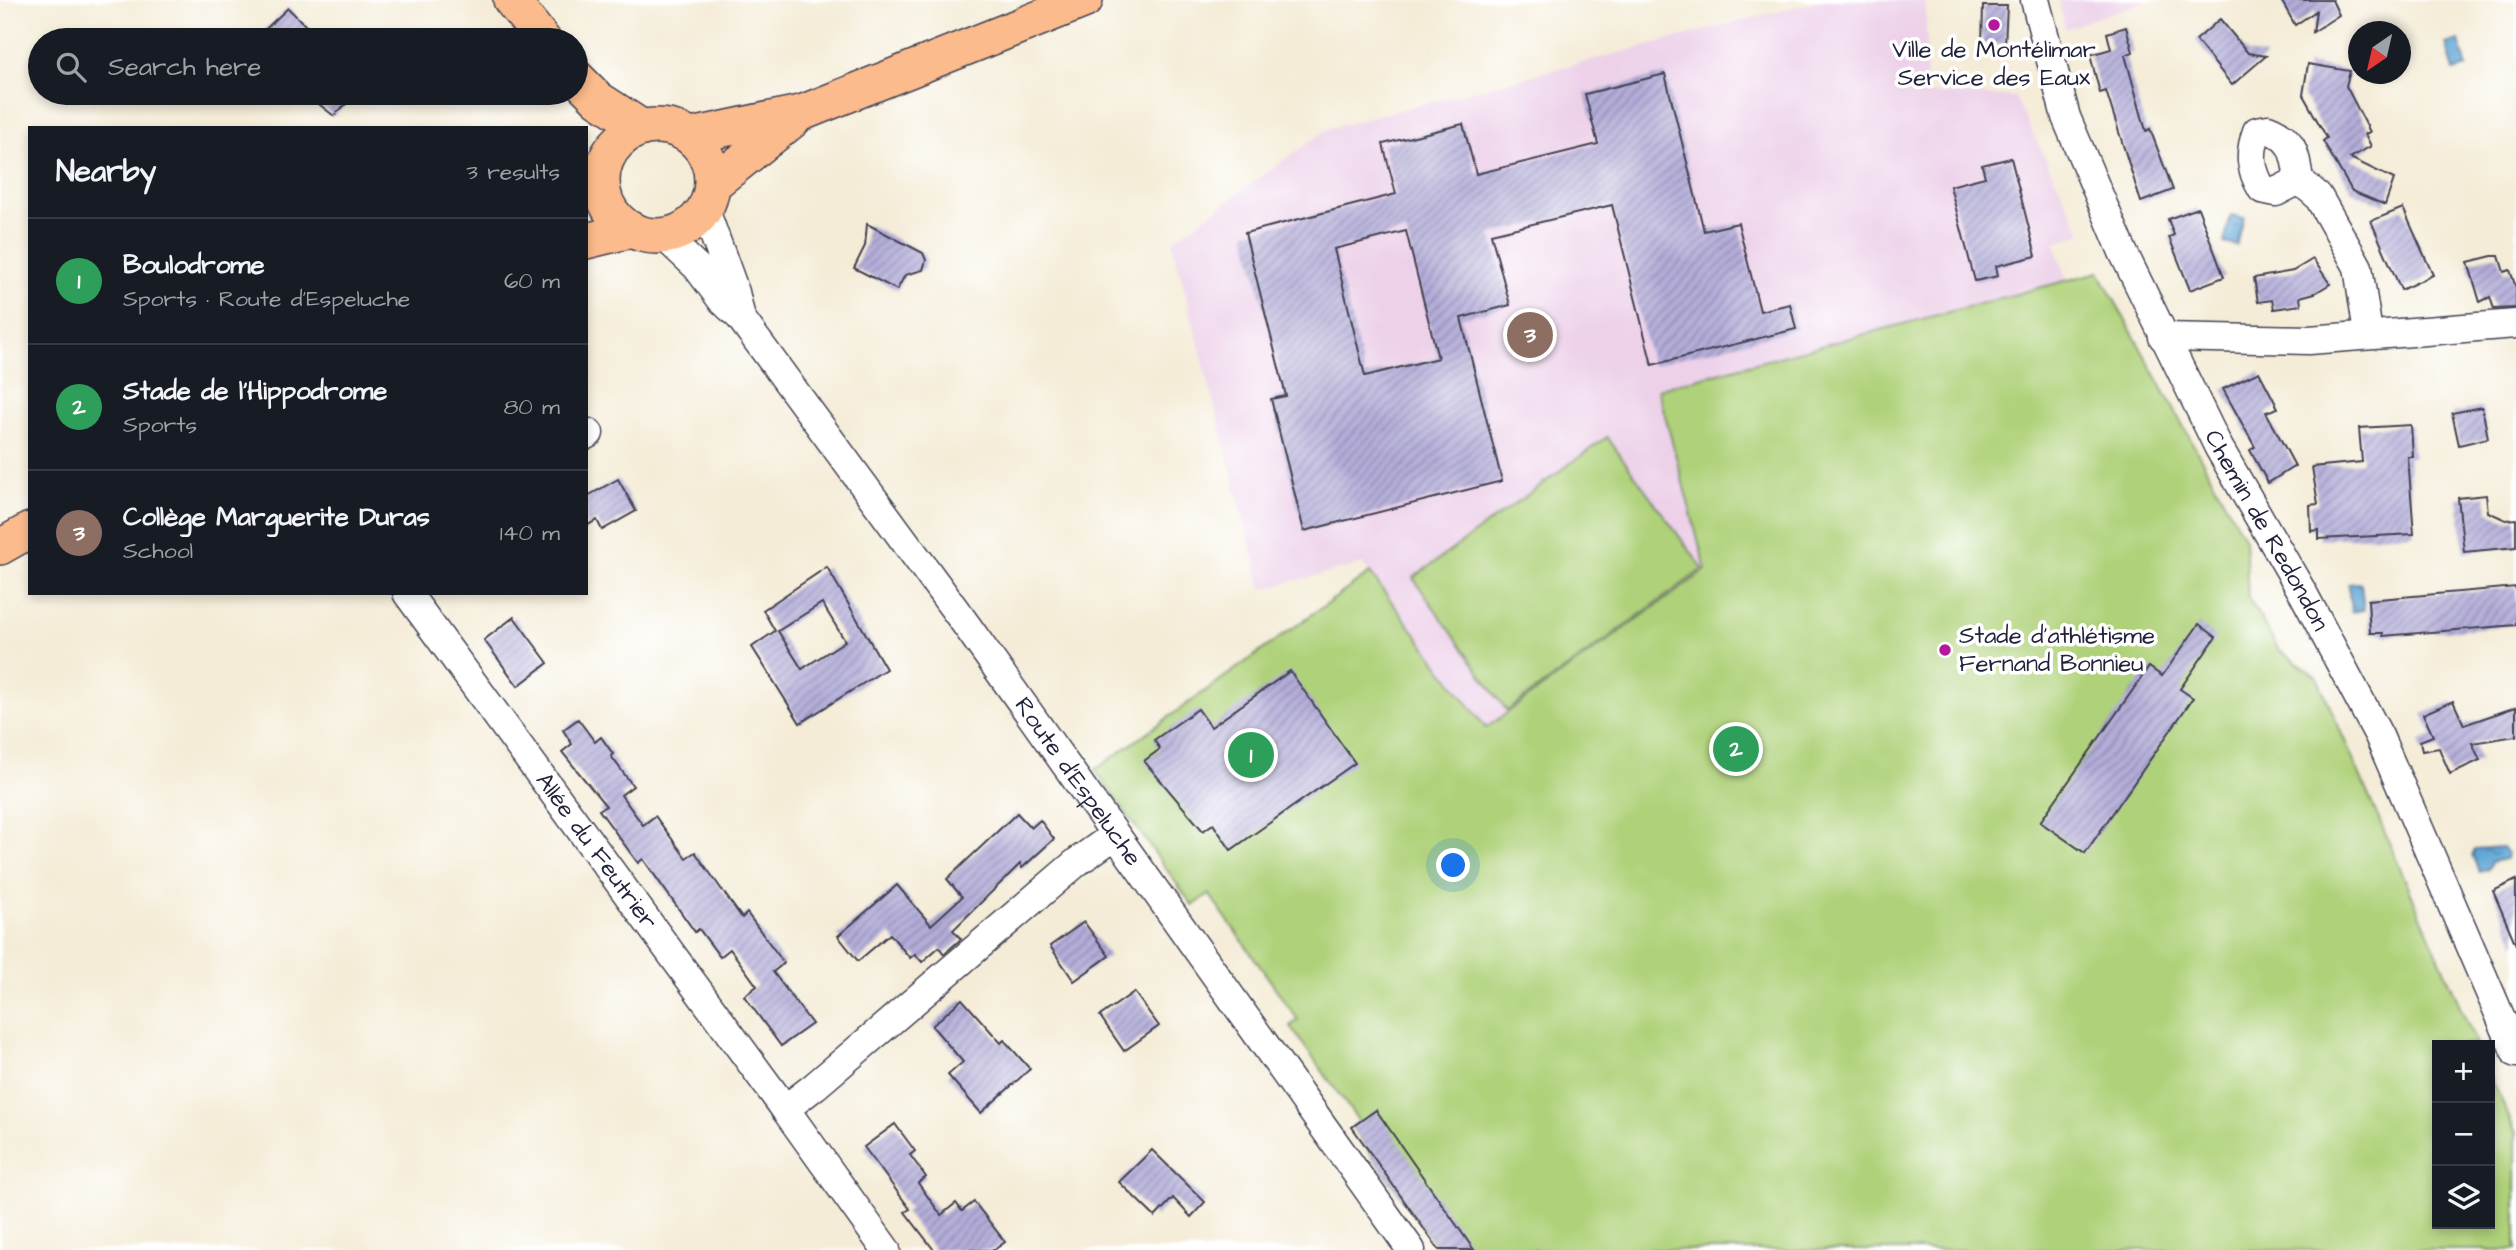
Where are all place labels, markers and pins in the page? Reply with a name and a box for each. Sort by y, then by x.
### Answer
marker: Ville de Montélimar Service des Eaux [1986,17,2002,33]
place label: Ville de Montélimar Service des Eaux [1892,33,2096,95]
pin: 3 [1507,309,1553,361]
place label: Stade d'athlétisme Fernand Bonnieu [1959,619,2155,681]
marker: Stade d'athlétisme Fernand Bonnieu [1937,642,1953,658]
pin: 2 [1713,723,1759,775]
pin: 1 [1228,729,1274,781]

